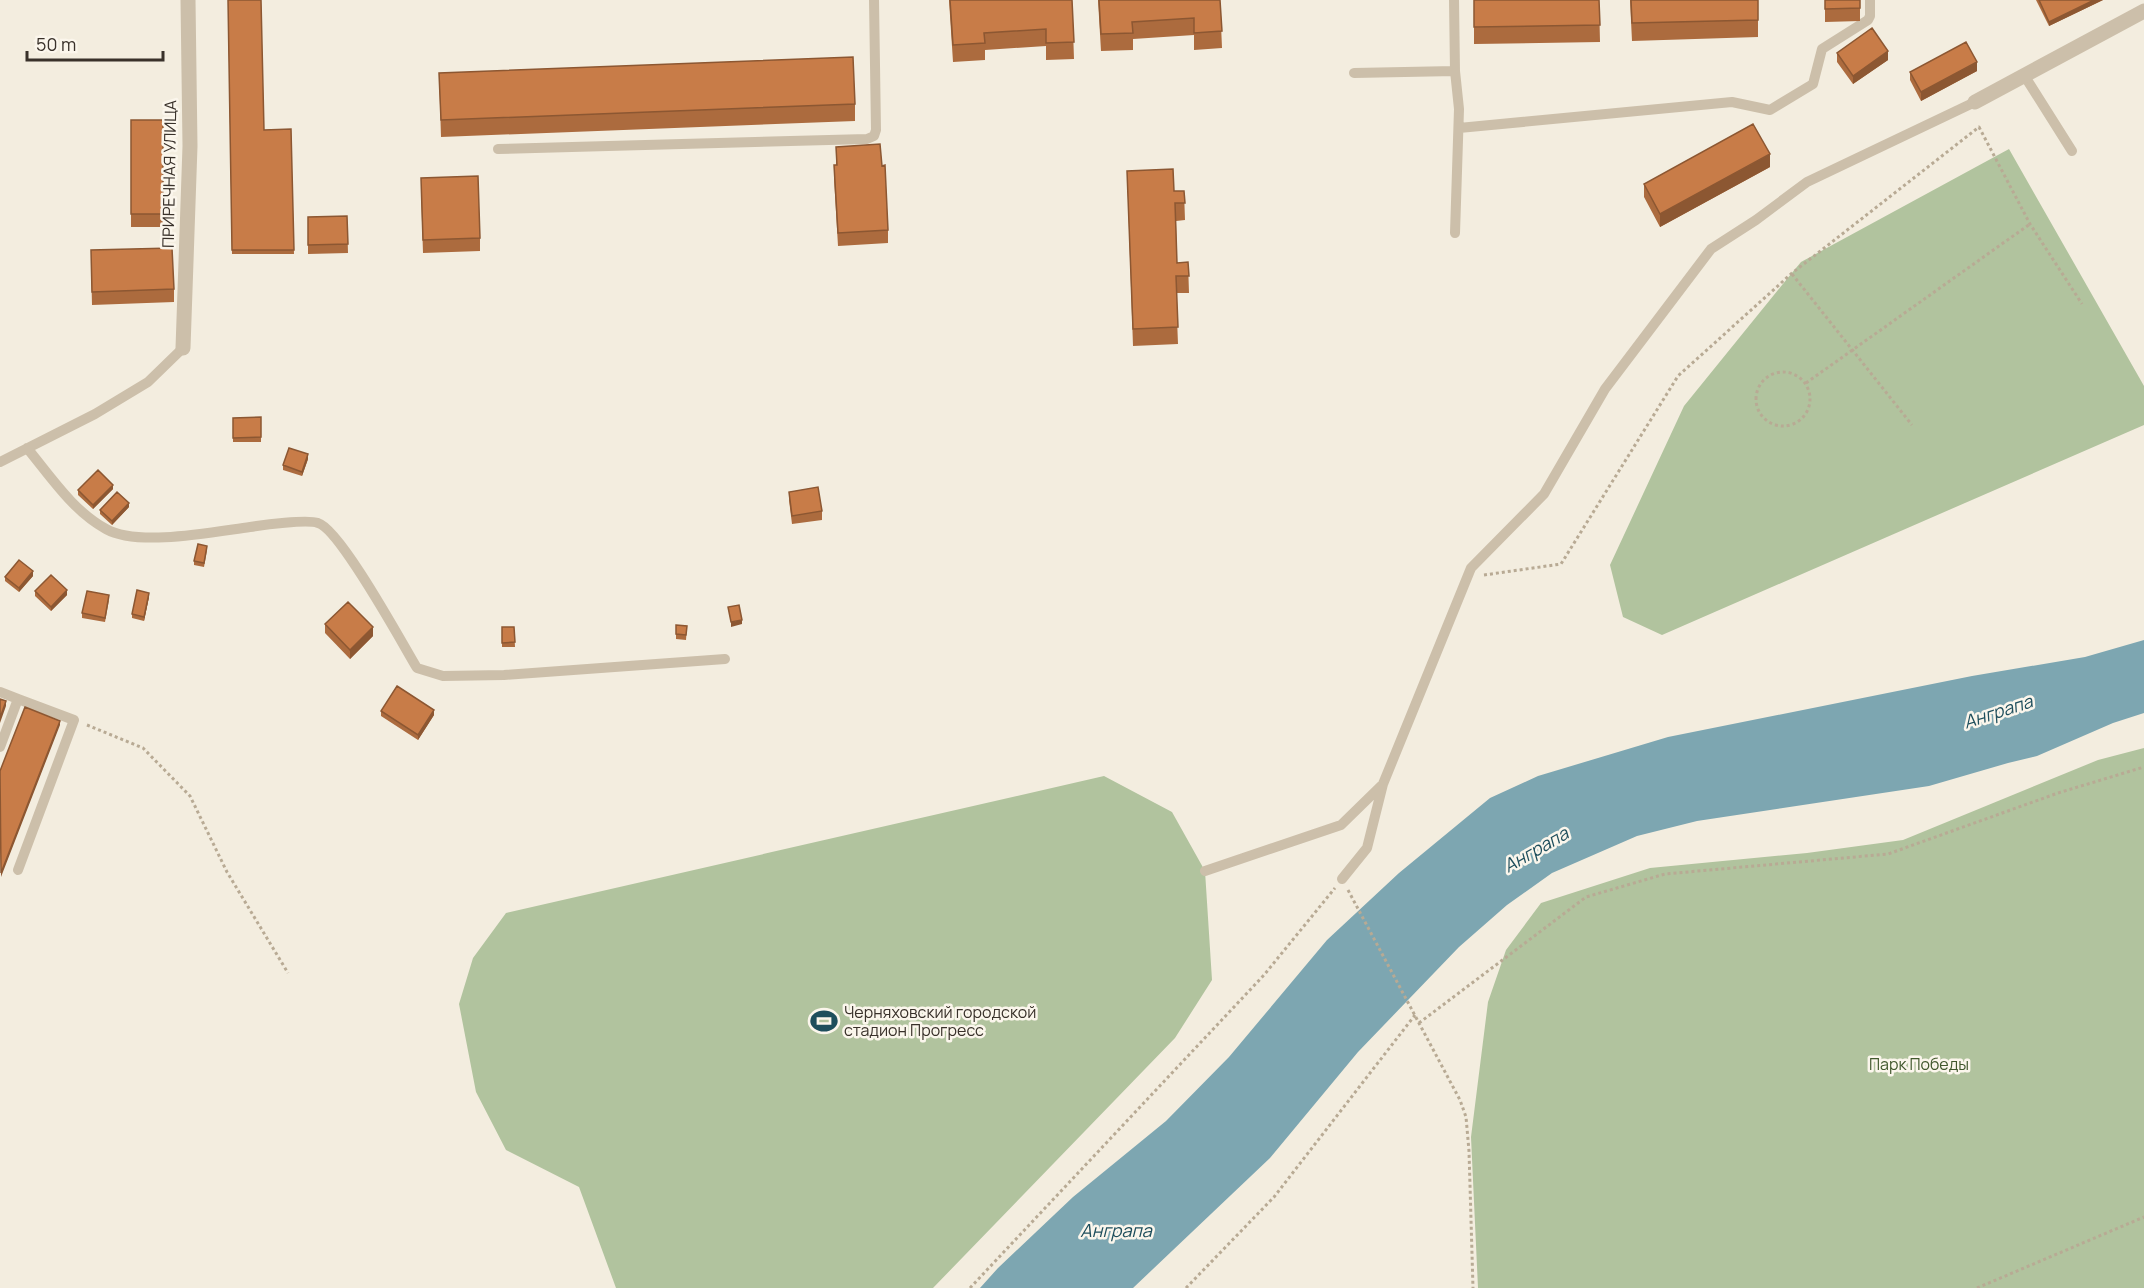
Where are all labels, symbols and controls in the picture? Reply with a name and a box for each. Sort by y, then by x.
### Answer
scale bar [27,24,164,62]
text: 50 m [36,32,76,56]
street label: ПРИРЕЧНАЯ УЛИЦА [157,100,181,248]
water label: Анграпа [1960,688,2036,733]
water label: Анграпа [1499,820,1573,877]
place label: Черняховский городской стадион Прогресс [844,1001,1036,1041]
sports icon: Черняховский городской стадион Прогресс [809,1006,839,1036]
park label: Парк Победы [1869,1053,1969,1075]
water label: Анграпа [1080,1218,1153,1242]

